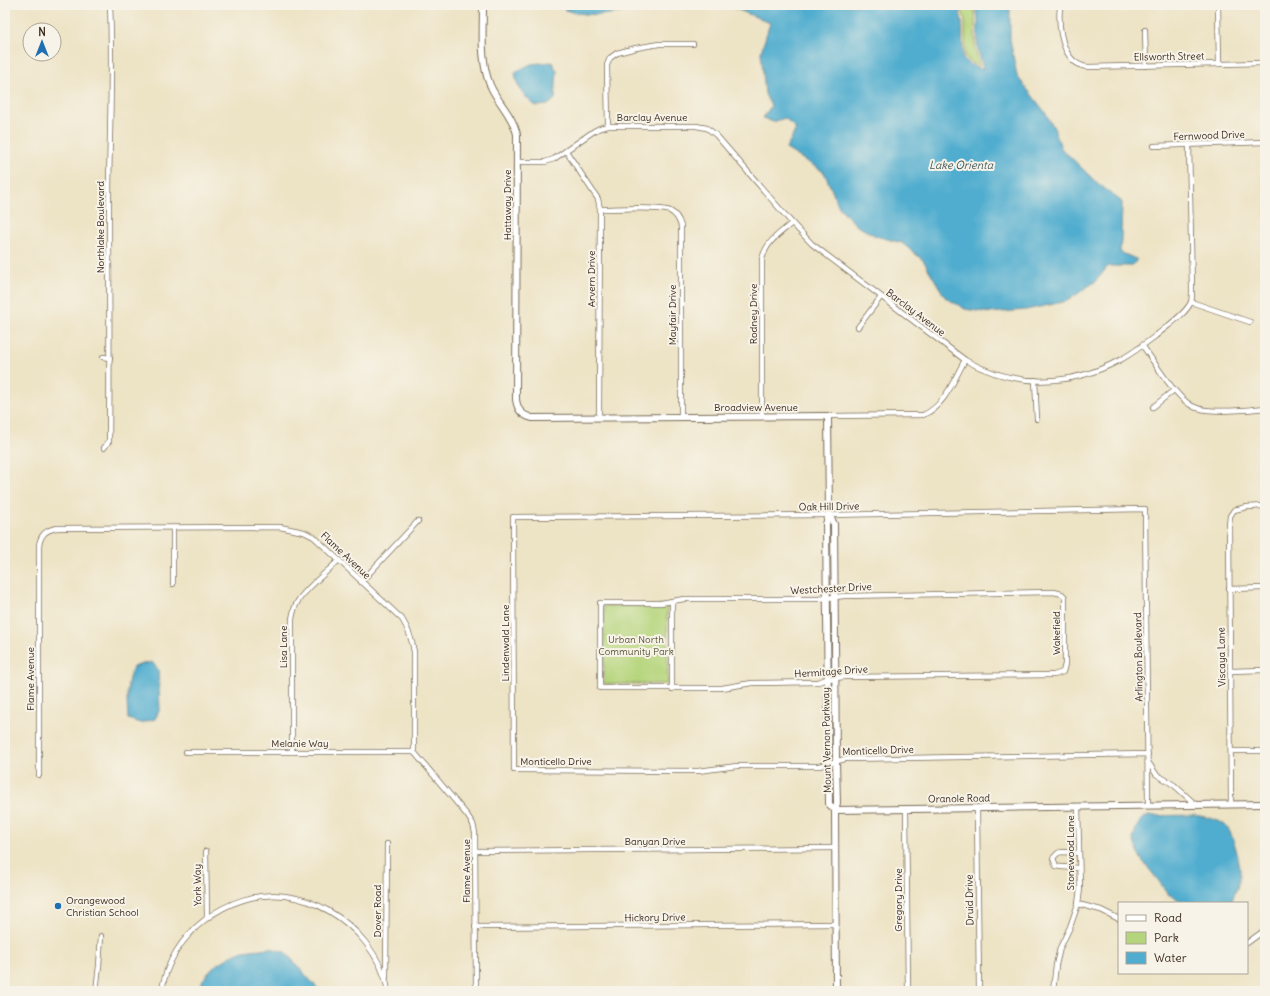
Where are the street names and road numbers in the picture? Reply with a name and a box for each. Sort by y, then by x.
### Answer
street label: Ellsworth Street [1134,49,1205,64]
street label: Barclay Avenue [617,111,687,124]
street label: Fernwood Drive [1173,128,1245,143]
street label: Hattaway Drive [501,170,514,240]
street label: Northlake Boulevard [94,181,107,273]
street label: Arvern Drive [585,251,598,307]
street label: Rodney Drive [747,284,760,344]
street label: Mayfair Drive [666,285,679,345]
street label: Barclay Avenue [884,286,948,339]
street label: Broadview Avenue [714,401,798,414]
street label: Oak Hill Drive [798,499,860,514]
street label: Flame Avenue [318,529,373,582]
street label: Westchester Drive [790,580,872,597]
street label: Lindenwald Lane [499,605,512,681]
street label: Wakefield [1050,611,1063,655]
street label: Arlington Boulevard [1131,612,1146,702]
street label: Lisa Lane [277,626,290,668]
street label: Viscaya Lane [1214,627,1229,687]
street label: Flame Avenue [24,647,37,711]
street label: Hermitage Drive [794,662,868,681]
street label: Mount Vernon Parkway [819,687,834,793]
street label: Melanie Way [271,737,329,750]
street label: Monticello Drive [842,743,914,758]
street label: Monticello Drive [520,755,592,768]
street label: Oranole Road [928,791,990,806]
street label: Stonewood Lane [1064,815,1077,891]
street label: Banyan Drive [624,835,686,848]
street label: Flame Avenue [460,839,473,903]
street label: York Way [191,864,204,906]
street label: Gregory Drive [892,868,905,932]
street label: Druid Drive [963,874,976,926]
street label: Dover Road [371,884,384,937]
street label: Hickory Drive [624,910,686,925]

